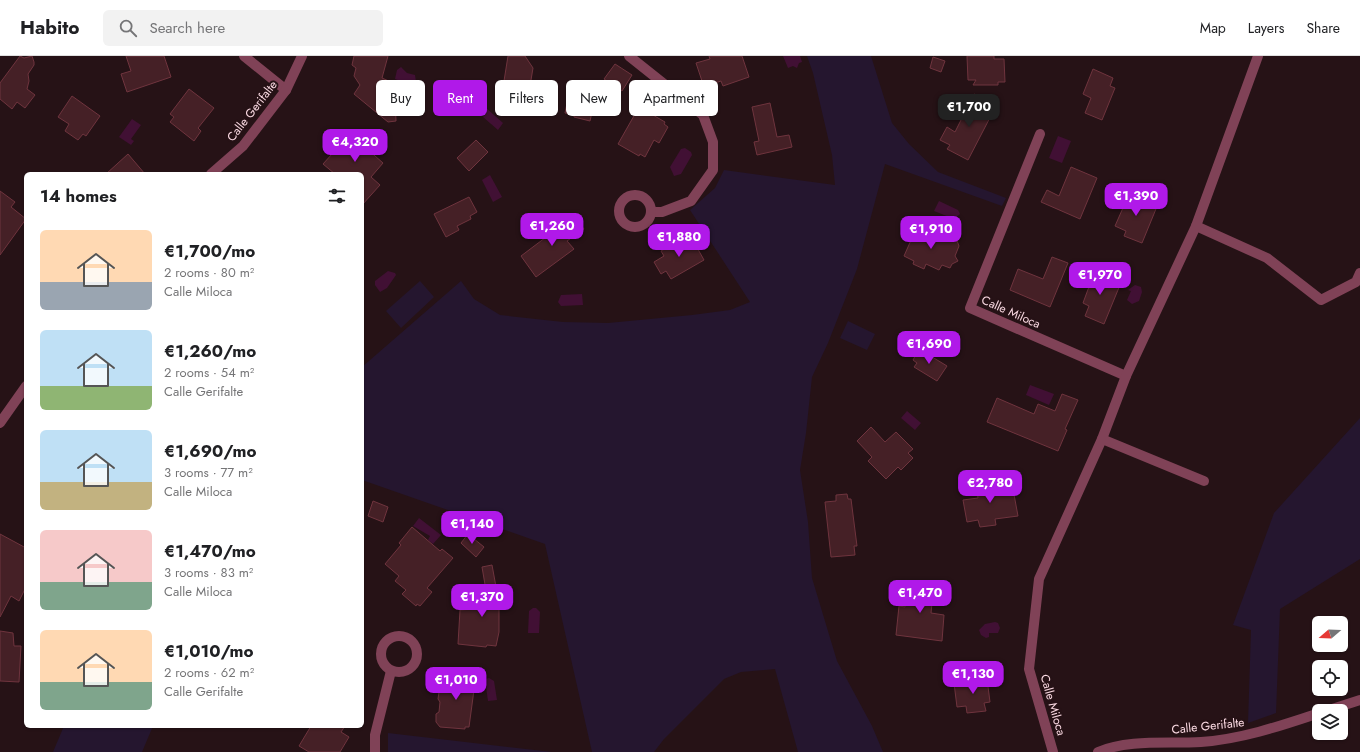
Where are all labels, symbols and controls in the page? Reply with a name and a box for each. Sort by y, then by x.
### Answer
search box [103,10,383,46]
text: Habito [20,14,79,41]
icon: search [117,17,139,39]
text: Search here [149,17,225,39]
text: Map [1200,18,1226,38]
text: Layers [1248,18,1284,38]
text: Share [1306,18,1340,38]
street label: Calle Gerifalte [222,77,282,145]
chip: Buy [376,80,425,116]
chip: Rent [433,80,487,116]
chip: Filters [495,80,558,116]
chip: New [566,80,621,116]
chip: Apartment [629,80,718,116]
pin: €1,700 [936,94,1002,128]
text: €1,700 [947,97,991,116]
pin: €4,320 [322,129,388,163]
text: €4,320 [331,132,379,151]
pin: €1,390 [1103,183,1169,217]
text: 14 homes [40,184,117,208]
icon: filters [326,185,348,207]
text: €1,390 [1114,186,1158,205]
pin: €1,260 [519,213,585,247]
text: €1,260 [529,216,575,235]
pin: €1,910 [898,216,964,250]
text: €1,910 [909,219,953,238]
pin: €1,880 [646,224,712,258]
text: €1,880 [657,227,701,246]
text: €1,700/mo [164,239,255,263]
icon: home [72,246,120,294]
pin: €1,970 [1067,262,1133,296]
text: 2 rooms · 80 m² [164,263,254,282]
text: €1,970 [1078,265,1122,284]
text: Calle Miloca [164,282,232,301]
street label: Calle Miloca [979,291,1044,333]
pin: €1,690 [896,331,962,365]
text: €1,690 [906,334,952,353]
text: €1,260/mo [164,339,256,363]
icon: home [72,346,120,394]
text: 2 rooms · 54 m² [164,363,254,382]
text: Calle Gerifalte [164,382,243,401]
text: €1,690/mo [164,439,256,463]
icon: home [72,446,120,494]
text: 3 rooms · 77 m² [164,463,253,482]
pin: €2,780 [957,470,1023,504]
text: €2,780 [967,473,1013,492]
text: Calle Miloca [164,482,232,501]
pin: €1,140 [439,511,505,545]
text: €1,140 [450,514,494,533]
text: €1,470/mo [164,539,256,563]
icon: home [72,546,120,594]
text: 3 rooms · 83 m² [164,563,253,582]
pin: €1,470 [887,580,953,614]
text: Calle Miloca [164,582,232,601]
text: €1,470 [898,583,942,602]
pin: €1,370 [449,584,515,618]
text: €1,370 [460,587,504,606]
north arrow [1312,616,1348,652]
map controls [1312,616,1348,740]
text: €1,010/mo [164,639,254,663]
icon: home [72,646,120,694]
button: locate [1312,660,1348,696]
pin: €1,130 [940,661,1006,695]
text: 2 rooms · 62 m² [164,663,254,682]
text: €1,130 [952,664,994,683]
pin: €1,010 [423,667,489,701]
text: €1,010 [434,670,478,689]
street label: Calle Miloca [1036,672,1070,738]
text: Calle Gerifalte [164,682,243,701]
button: layers [1312,704,1348,740]
street label: Calle Gerifalte [1171,713,1245,739]

